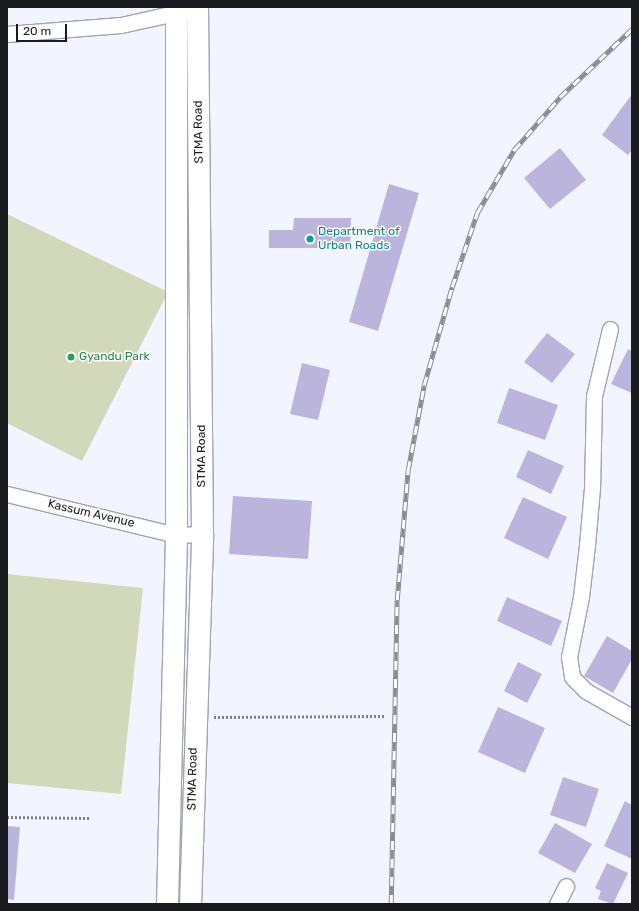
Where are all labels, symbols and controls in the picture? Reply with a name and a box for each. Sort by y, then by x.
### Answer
scale bar [18,16,69,42]
text: 20 m [23,24,51,38]
street label: STMA Road [191,100,207,164]
place label: Department of Urban Roads [318,225,400,253]
marker: Department of Urban Roads [305,234,315,244]
place label: Gyandu Park [79,350,150,364]
marker: Gyandu Park [66,352,76,362]
street label: STMA Road [195,424,209,488]
street label: Kassum Avenue [46,497,136,531]
street label: STMA Road [185,747,201,811]

